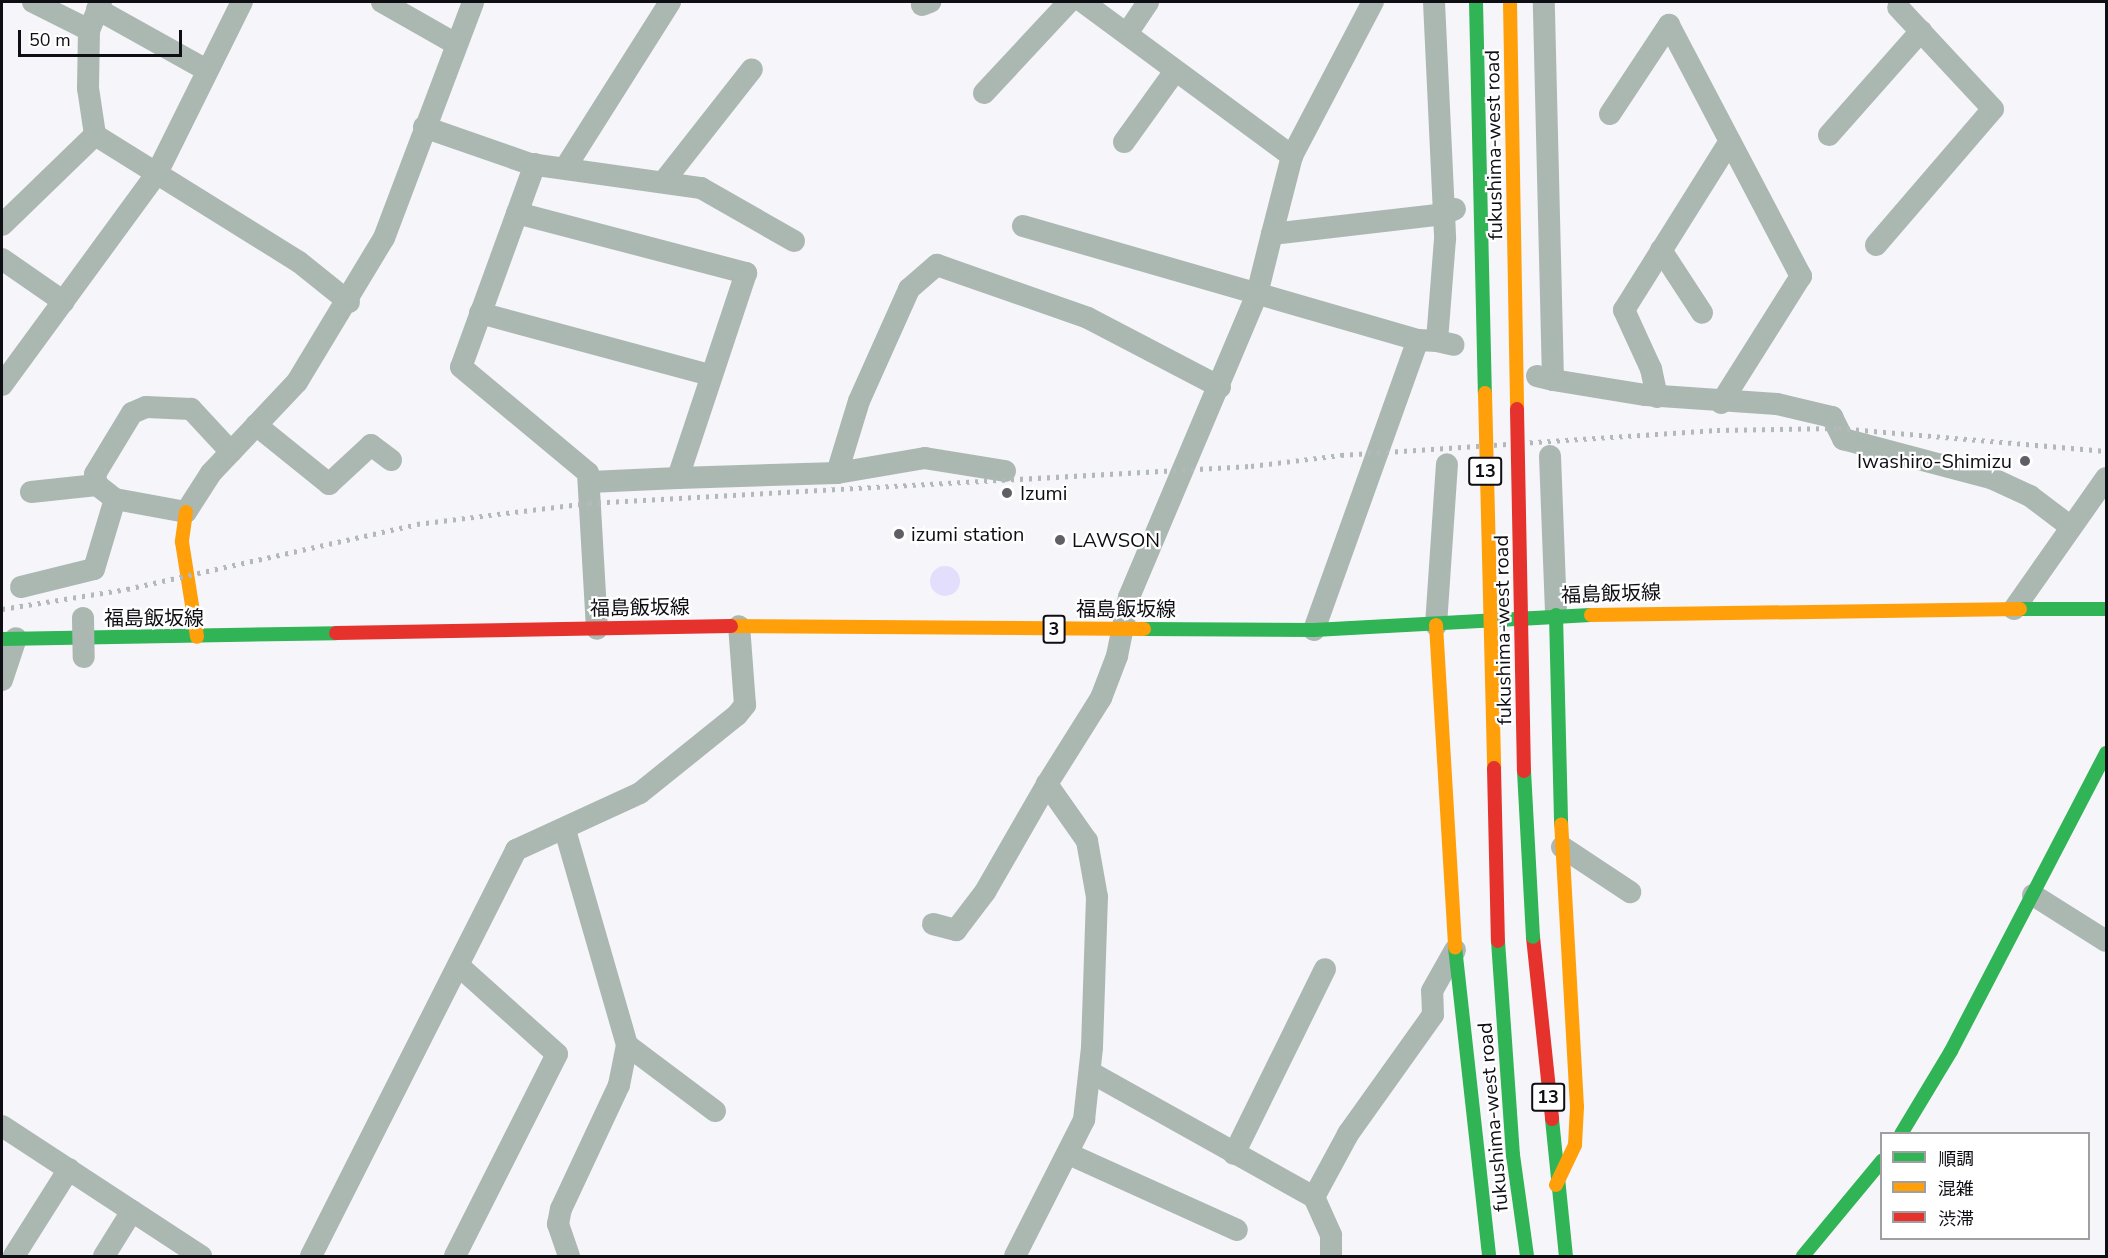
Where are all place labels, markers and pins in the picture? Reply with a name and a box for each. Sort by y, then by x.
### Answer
place label: Iwashiro-Shimizu [1857,449,2012,473]
marker: Iwashiro-Shimizu [2016,452,2034,470]
place label: Izumi [1020,481,1067,505]
marker: Izumi [998,484,1016,502]
place label: izumi station [911,522,1024,546]
marker: izumi station [892,527,906,541]
place label: LAWSON [1072,528,1160,552]
marker: LAWSON [1053,533,1067,547]

